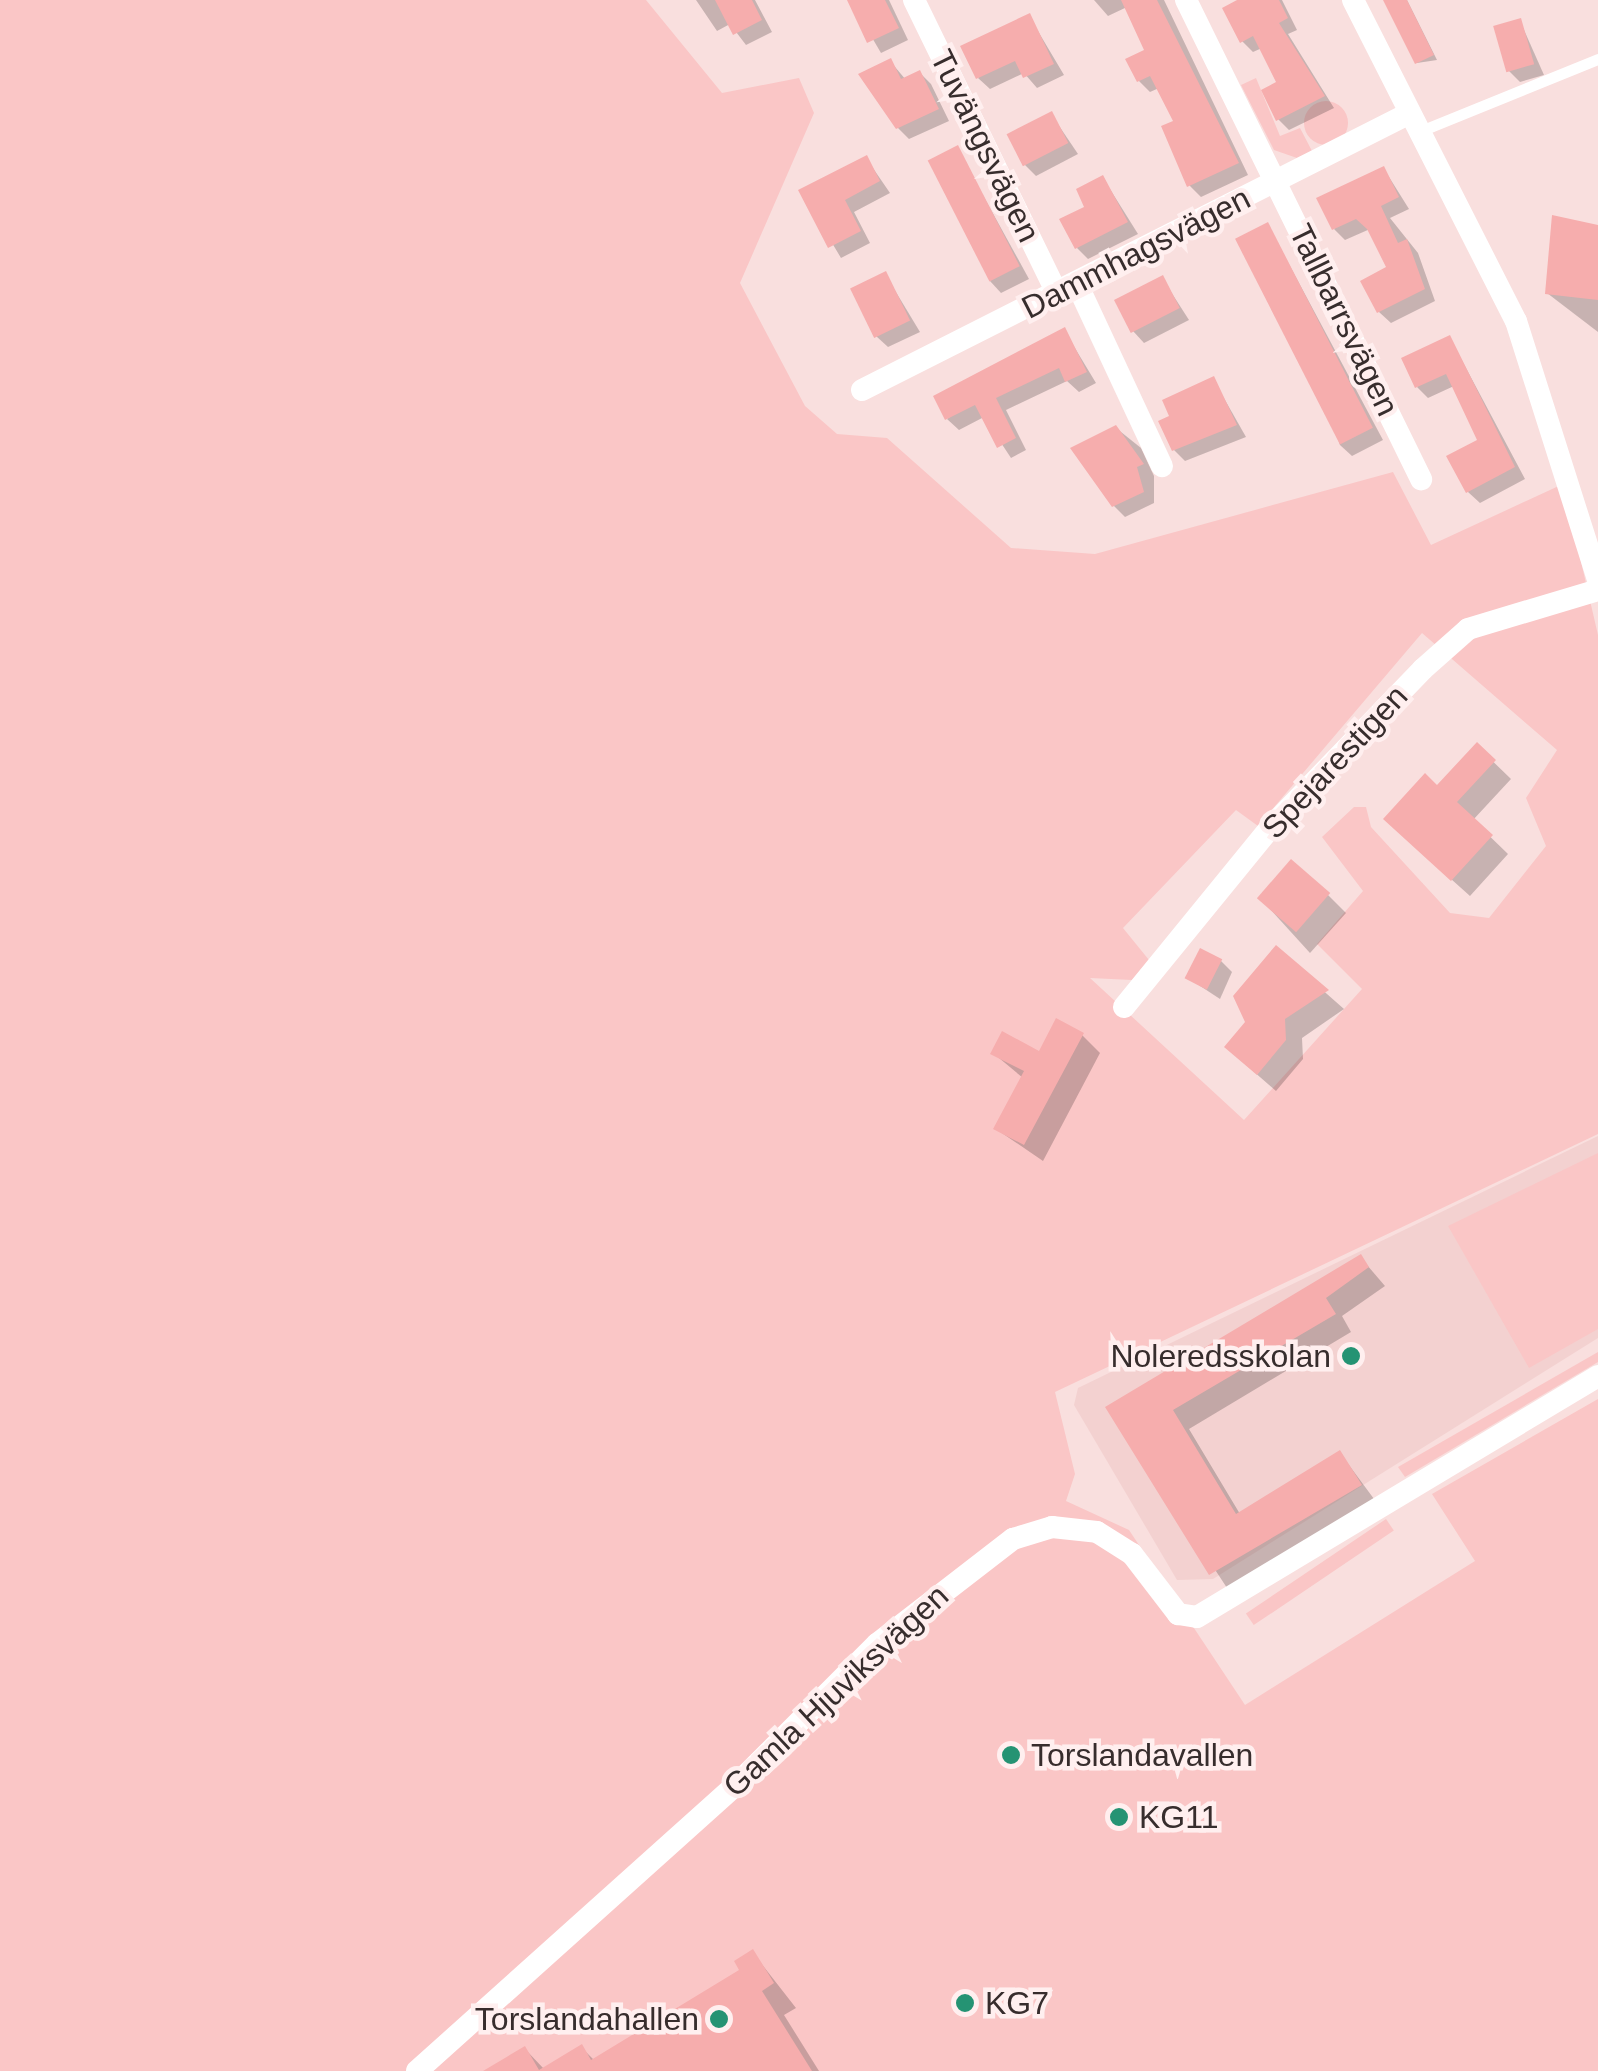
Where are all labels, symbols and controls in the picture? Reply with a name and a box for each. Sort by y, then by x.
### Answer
street label: Tuvängsvägen [922,44,1048,248]
street label: Dammhagsvägen [1016,179,1256,327]
street label: Tallbarrsvägen [1281,218,1407,422]
street label: Spejarestigen [1254,677,1416,847]
place label: Noleredsskolan [1110,1337,1331,1375]
marker: Noleredsskolan [1340,1345,1362,1367]
street label: Gamla Hjuviksvägen [716,1577,956,1805]
place label: Torslandavallen [1031,1736,1253,1774]
marker: Torslandavallen [1000,1744,1022,1766]
place label: KG11 [1139,1798,1218,1836]
marker: KG11 [1108,1806,1130,1828]
place label: KG7 [985,1984,1049,2022]
marker: KG7 [954,1992,976,2014]
place label: Torslandahallen [475,2000,699,2038]
marker: Torslandahallen [708,2008,730,2030]

